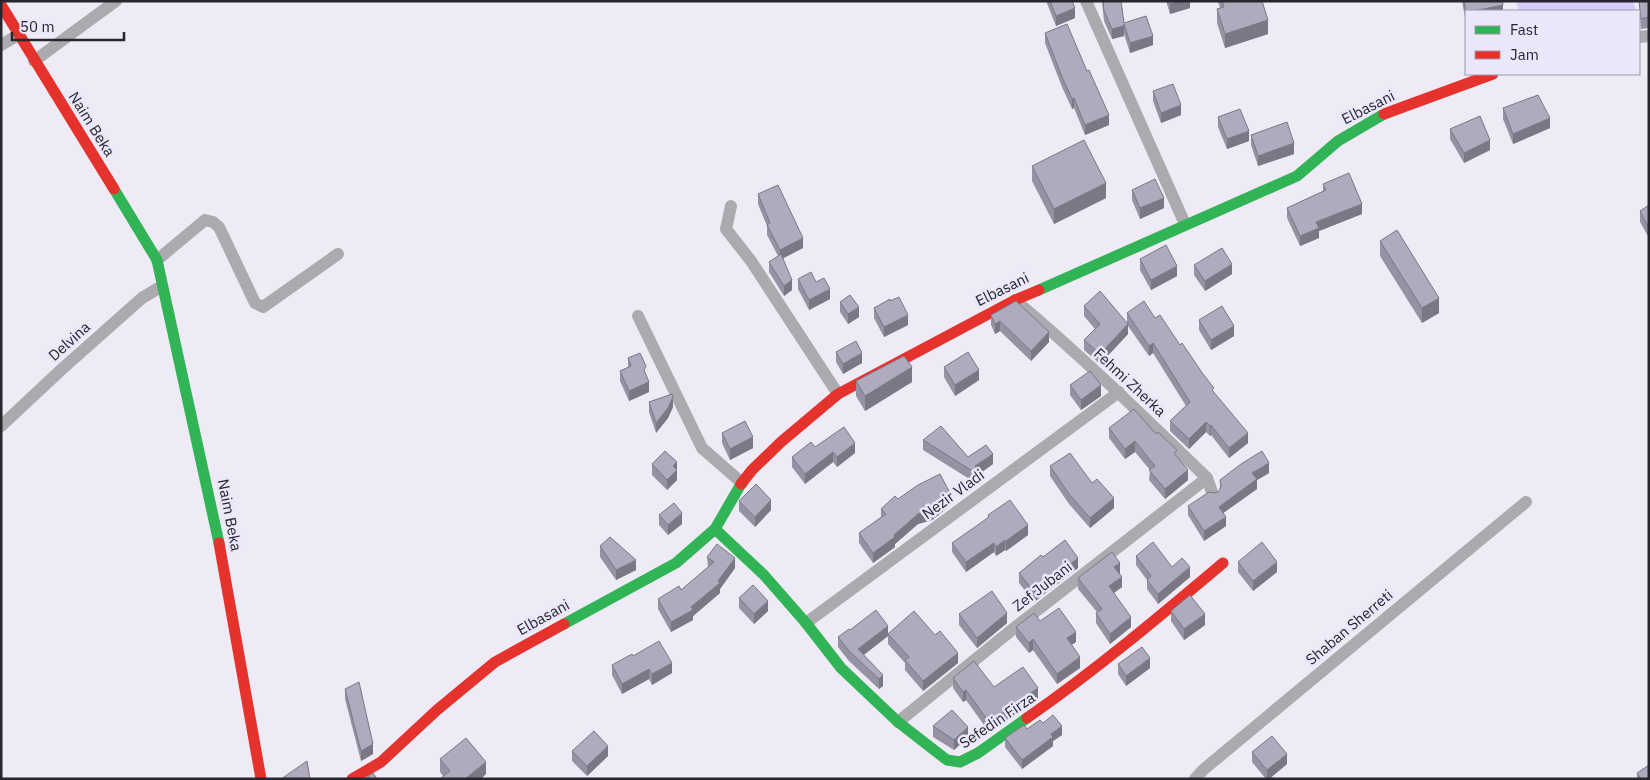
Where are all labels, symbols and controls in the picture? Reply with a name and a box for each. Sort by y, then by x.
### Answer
scale bar [12,10,125,42]
legend [1465,10,1640,75]
text: 50 m [20,17,55,36]
text: Fast [1510,20,1538,39]
text: Jam [1510,45,1539,64]
street label: Elbasani [1338,86,1398,128]
street label: Naim Beka [65,88,119,160]
street label: Elbasani [972,268,1032,310]
street label: Delvina [44,317,94,365]
street label: Fehmi Zherka [1090,344,1170,420]
street label: Nezir Vladi [918,465,988,523]
street label: Naim Beka [214,477,246,553]
street label: Zef Jubani [1008,557,1076,615]
street label: Shaban Sherreti [1302,585,1396,669]
street label: Elbasani [513,595,573,639]
street label: Sefedin Firza [956,688,1038,752]

